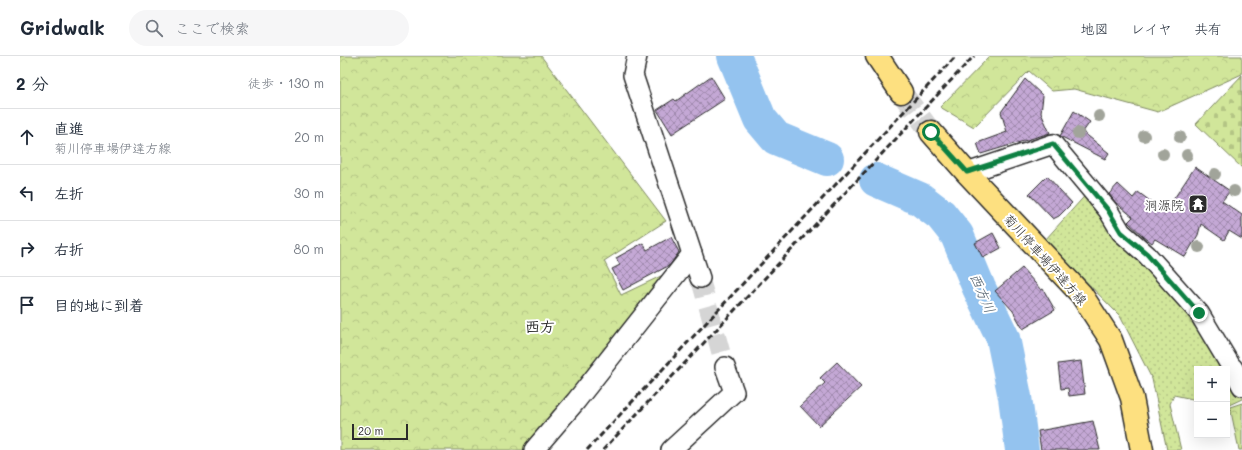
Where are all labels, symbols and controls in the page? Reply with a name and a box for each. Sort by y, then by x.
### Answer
search box [129,10,409,46]
text: Gridwalk [20,15,105,40]
icon: search [143,17,165,39]
text: ここで検索 [175,18,250,38]
text: 地図 [1081,19,1109,38]
text: レイヤ [1131,19,1172,38]
text: 共有 [1194,19,1222,38]
text: 2 分 [16,72,49,94]
text: 徒歩 · 130 m [248,74,324,91]
text: 直進 [54,118,84,138]
route start [922,123,940,141]
icon: ahead [16,126,38,148]
text: 20 m [294,128,324,145]
text: 菊川停車場伊達方線 [54,139,171,156]
icon: left [16,182,38,204]
text: 左折 [54,183,84,203]
text: 30 m [294,184,324,201]
temple icon: 洞源院 [1187,193,1209,215]
place label: 洞源院 [1145,196,1184,213]
street label: 菊川停車場伊達方線 [1001,210,1092,309]
icon: right [16,238,38,260]
text: 右折 [54,239,84,259]
text: 80 m [294,240,324,257]
water label: 西方川 [966,270,1000,316]
icon: arrive [16,294,38,316]
text: 目的地に到着 [54,295,144,315]
route end [1190,304,1208,322]
district label: 西方 [525,316,555,336]
map controls [1194,366,1230,438]
button: + [1194,366,1230,402]
button: − [1194,402,1230,438]
scale bar [352,422,408,441]
text: 20 m [358,423,383,438]

